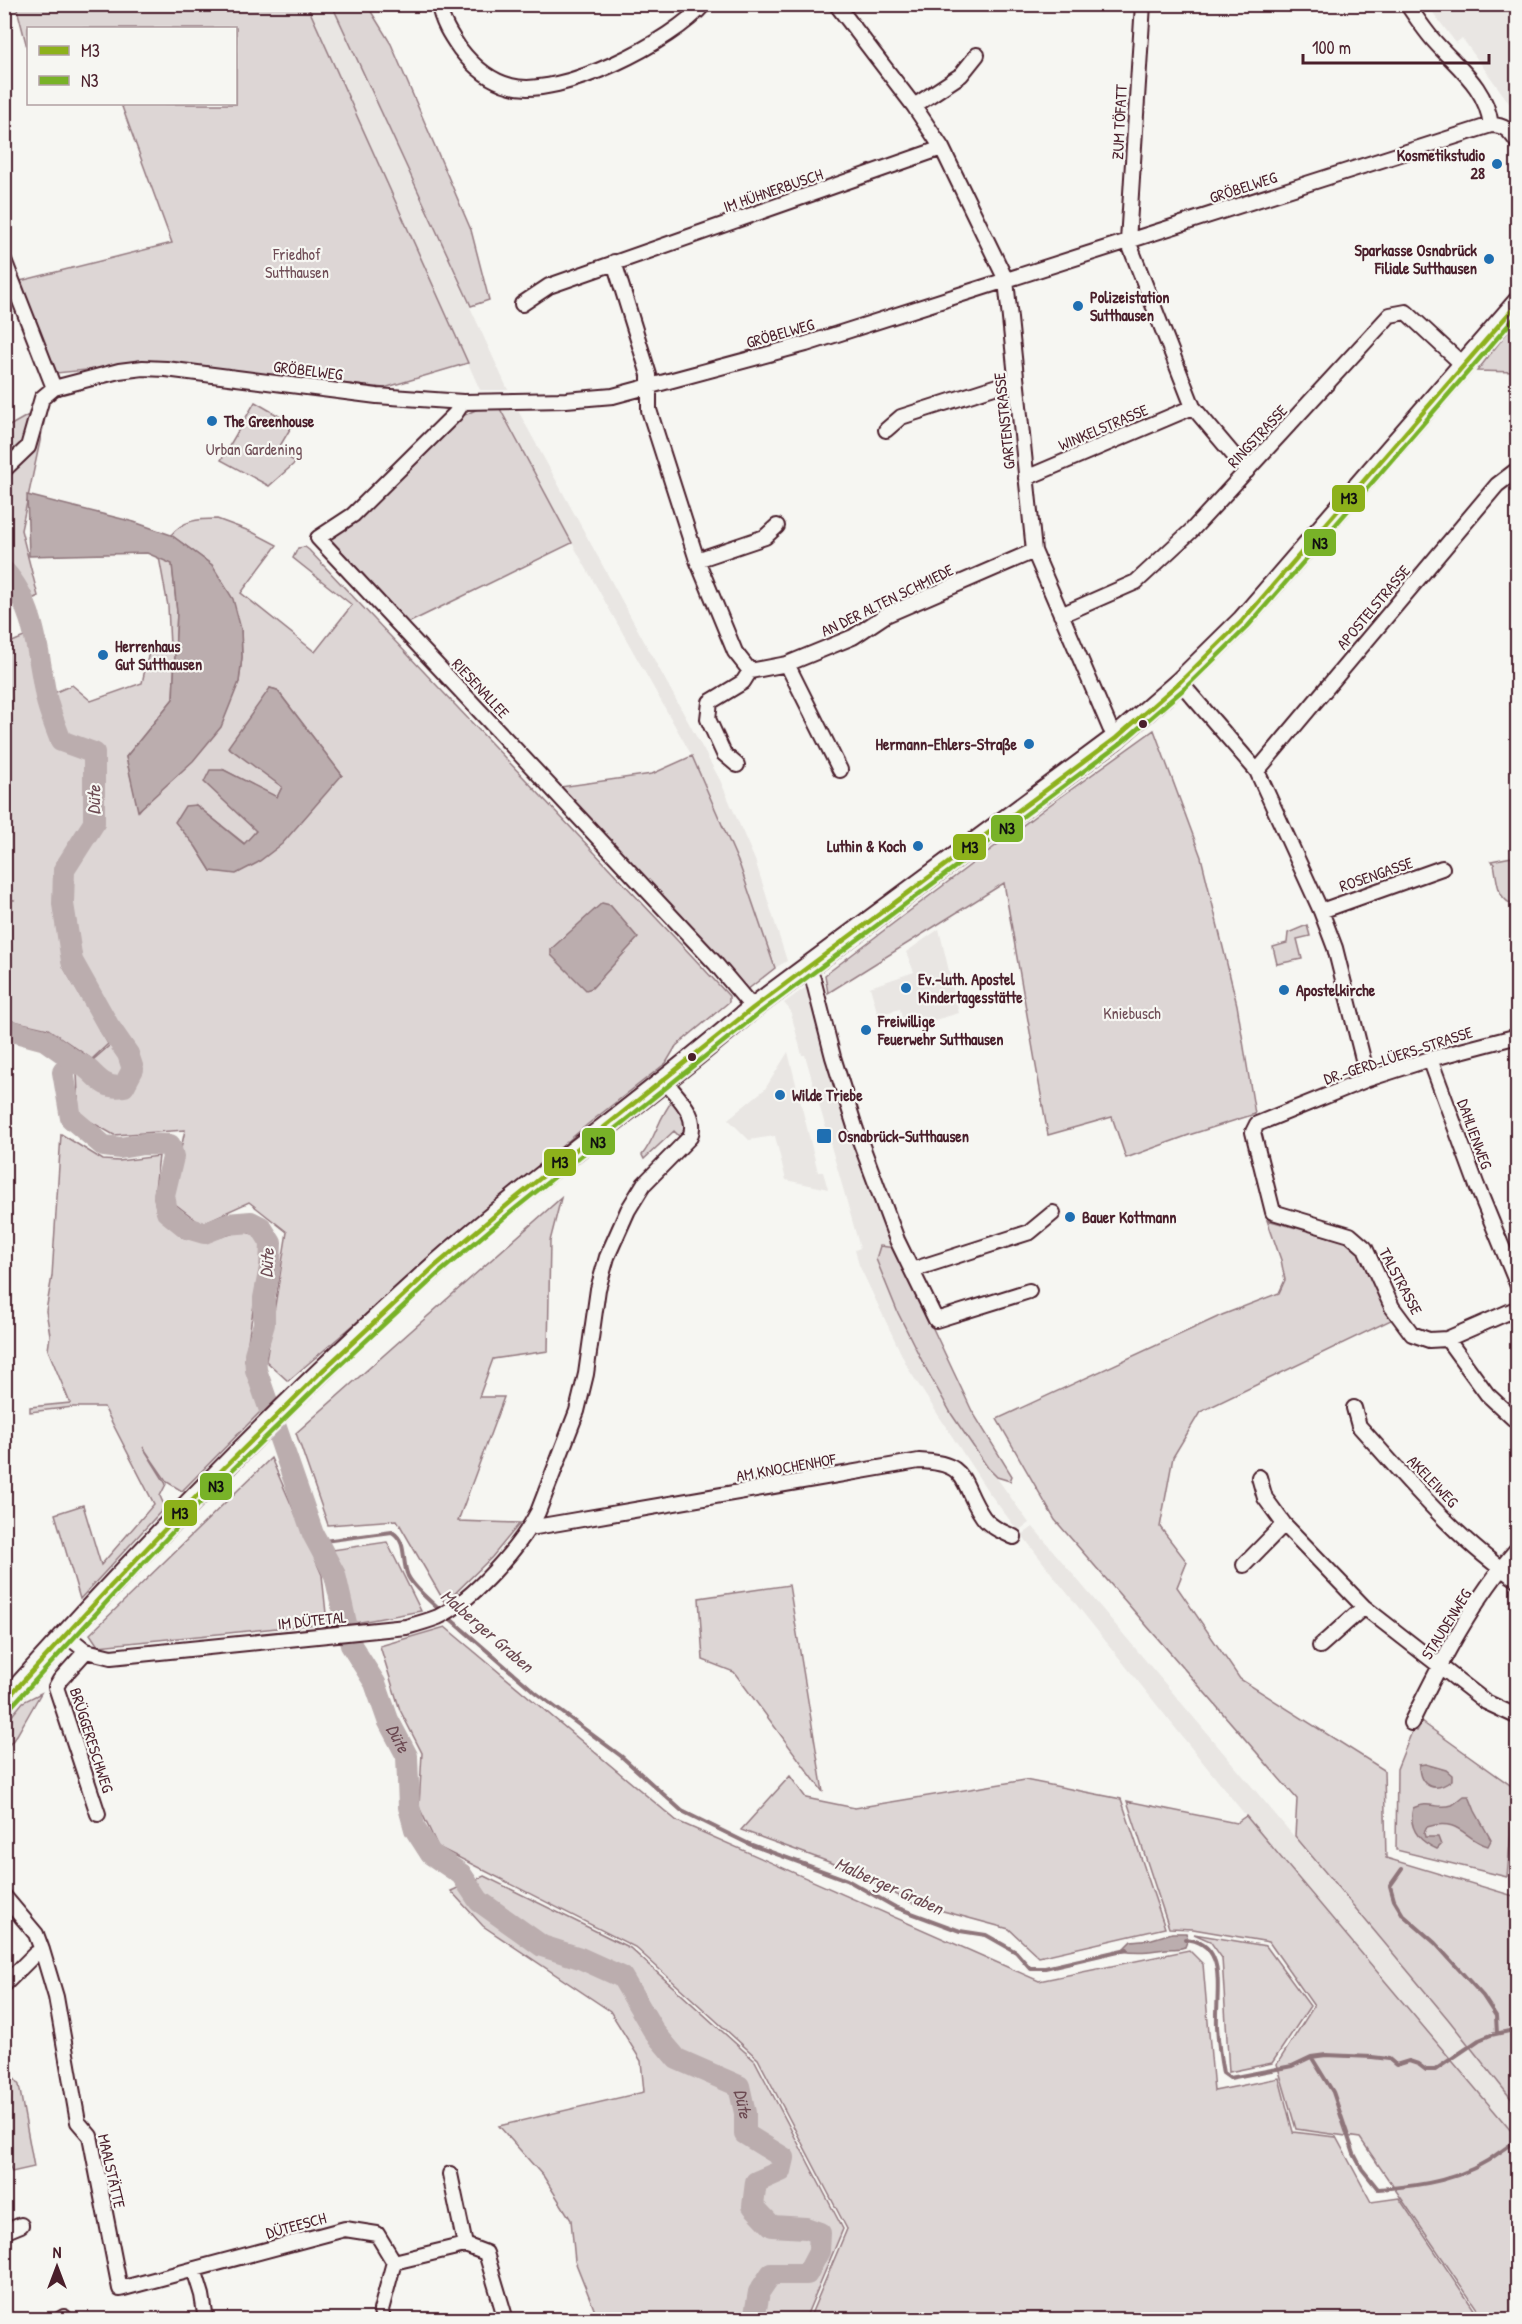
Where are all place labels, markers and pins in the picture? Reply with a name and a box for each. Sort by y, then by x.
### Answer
place label: Kosmetikstudio 28 [1397,144,1486,184]
marker: Kosmetikstudio 28 [1490,157,1504,171]
place label: Sparkasse Osnabrück Filiale Sutthausen [1355,239,1477,279]
marker: Sparkasse Osnabrück Filiale Sutthausen [1482,252,1496,266]
place label: Polizeistation Sutthausen [1090,286,1170,326]
marker: Polizeistation Sutthausen [1071,299,1085,313]
place label: The Greenhouse [223,410,315,432]
marker: The Greenhouse [205,414,219,428]
place label: Herrenhaus Gut Sutthausen [115,635,202,675]
marker: Herrenhaus Gut Sutthausen [96,648,110,662]
unlabelled marker [1137,718,1149,730]
place label: Hermann-Ehlers-Straße [876,733,1018,756]
marker: Hermann-Ehlers-Straße [1022,737,1036,751]
place label: Luthin & Koch [827,835,906,857]
marker: Luthin & Koch [911,839,925,853]
place label: Ev.-luth. Apostel Kindertagesstätte [918,968,1023,1009]
place label: Apostelkirche [1296,979,1376,1002]
marker: Ev.-luth. Apostel Kindertagesstätte [899,981,913,995]
marker: Apostelkirche [1277,983,1291,997]
place label: Freiwillige Feuerwehr Sutthausen [877,1010,1004,1050]
marker: Freiwillige Feuerwehr Sutthausen [859,1023,873,1037]
unlabelled marker [686,1051,698,1063]
place label: Wilde Triebe [792,1084,863,1106]
marker: Wilde Triebe [773,1088,787,1102]
place label: Osnabrück-Sutthausen [838,1125,969,1147]
marker: Osnabrück-Sutthausen [815,1127,833,1145]
place label: Bauer Kottmann [1082,1206,1176,1228]
marker: Bauer Kottmann [1063,1210,1077,1224]

